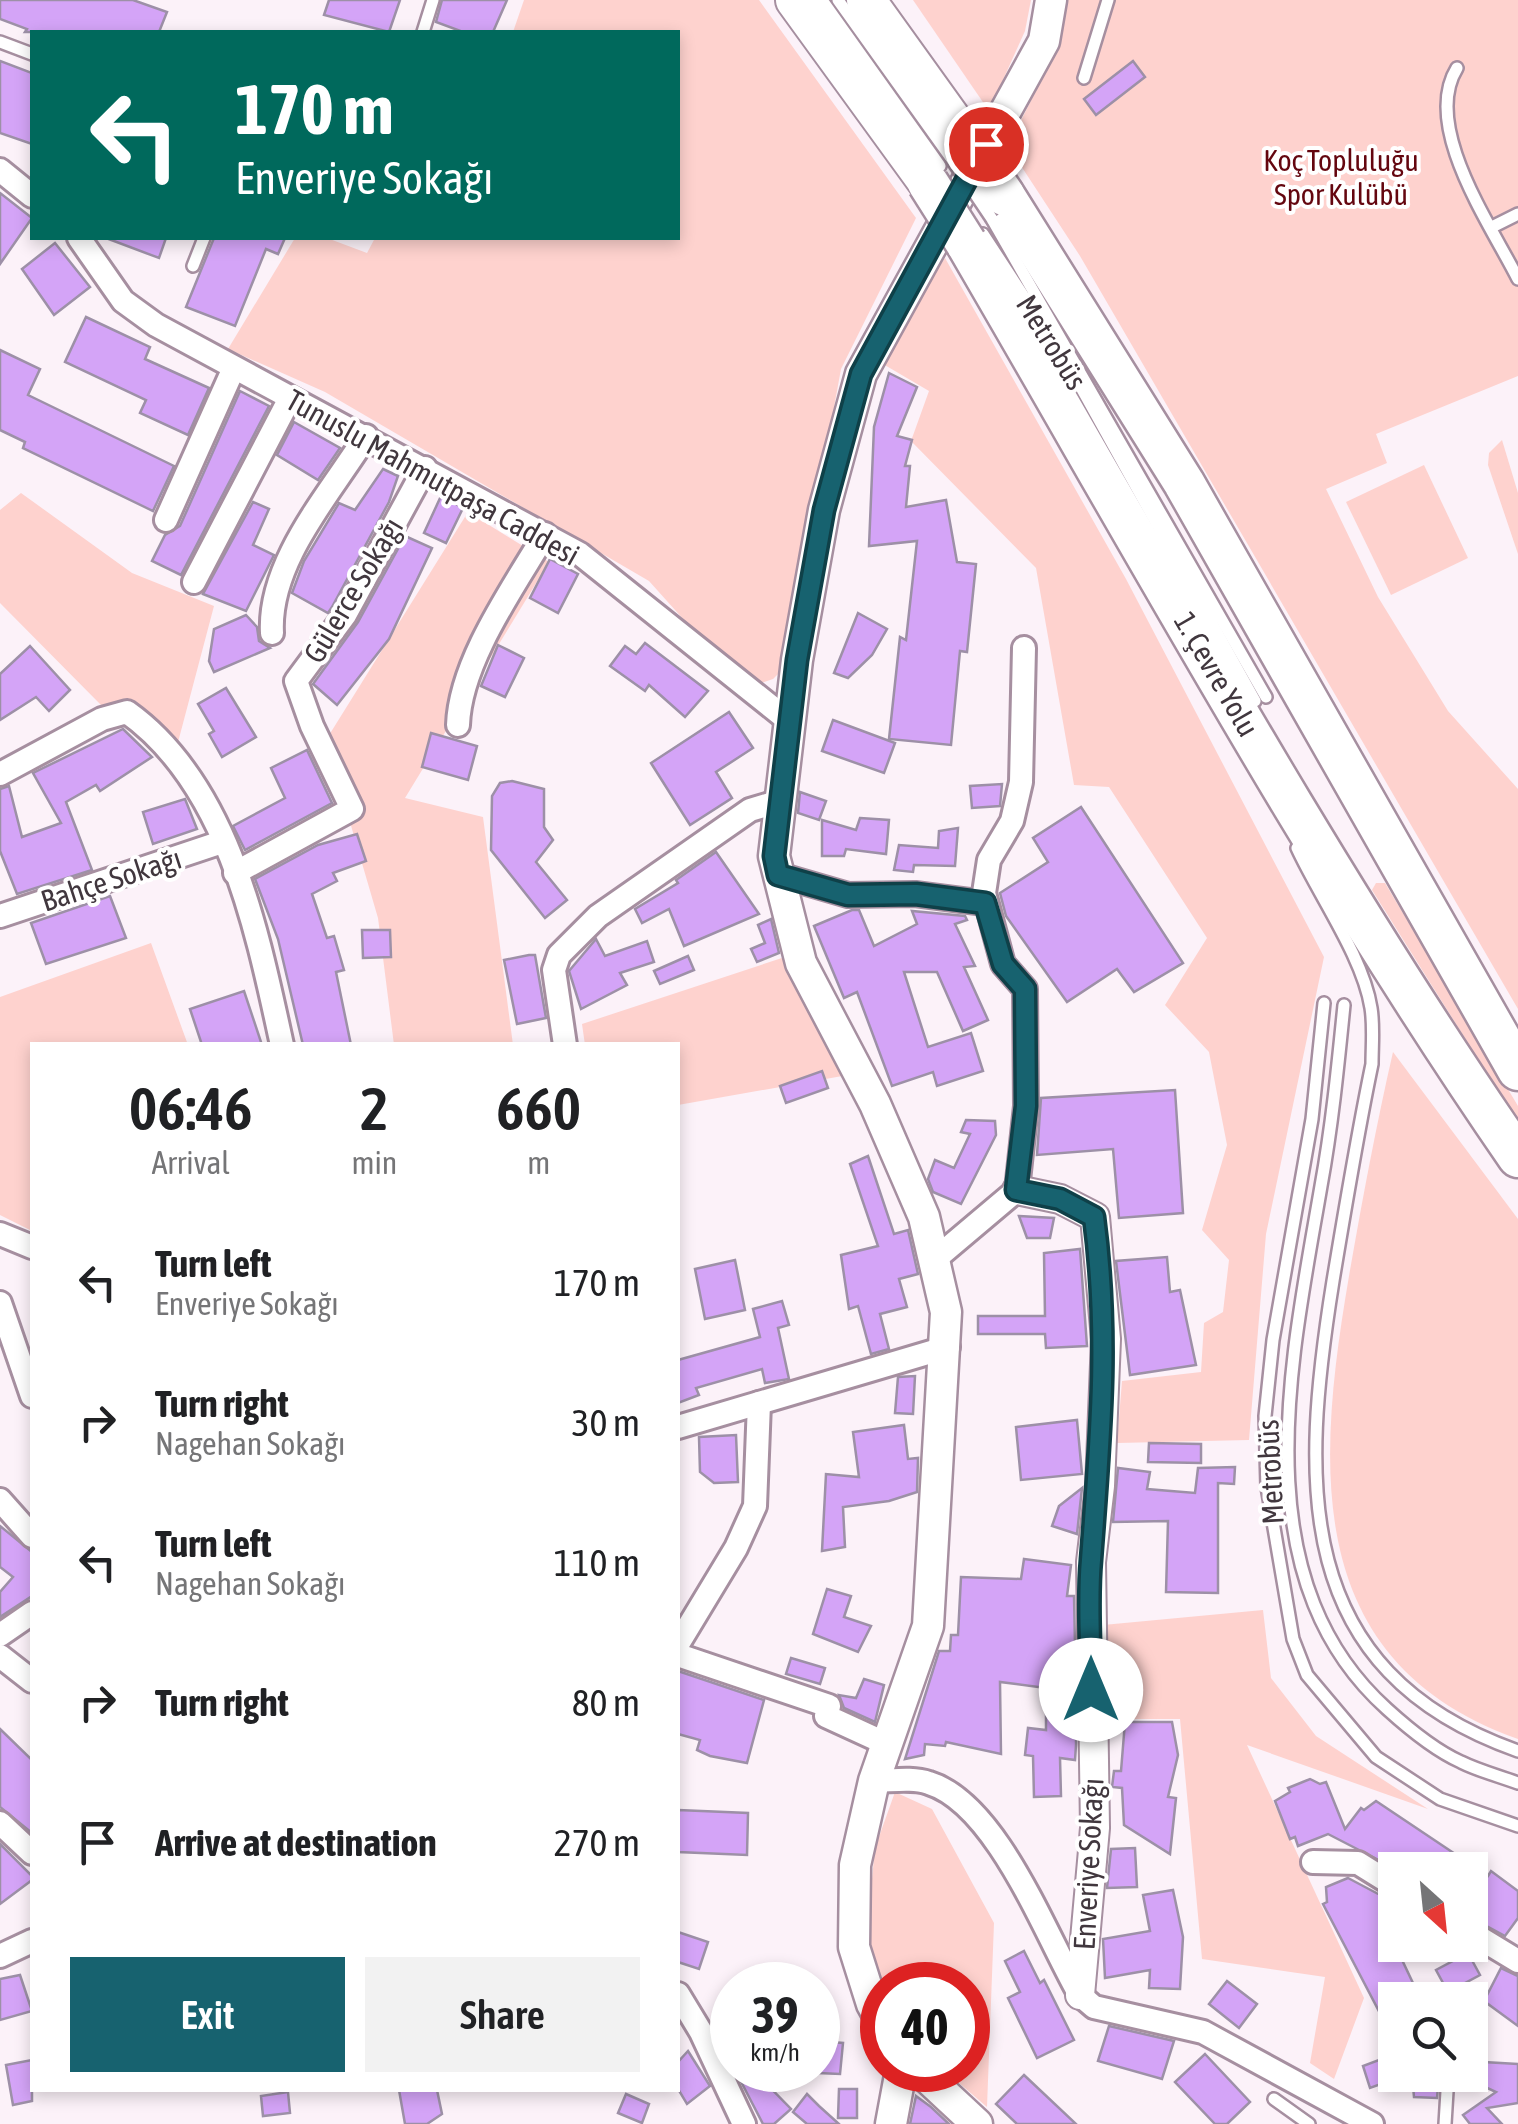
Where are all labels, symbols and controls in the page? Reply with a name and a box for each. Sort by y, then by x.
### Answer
text: 170 m [235,69,394,149]
icon: left [70,70,200,200]
pin [944,102,1029,187]
icon: arrive [959,117,1014,172]
park label: Koç Topluluğu Spor Kulübü [1263,143,1419,211]
text: Enveriye Sokağı [235,152,493,204]
street label: Metrobüs [1010,289,1094,395]
street label: Tunuslu Mahmutpaşa Caddesi [281,382,585,572]
street label: Gülerce Sokağı [296,511,410,669]
street label: 1. Çevre Yolu [1168,606,1266,742]
street label: Bahçe Sokağı [37,840,185,918]
text: 06:46 [129,1074,252,1143]
text: 2 [360,1074,389,1143]
text: 660 [496,1074,581,1143]
text: Arrival [152,1144,230,1181]
text: min [351,1144,397,1181]
text: m [527,1144,550,1181]
text: Turn left [155,1242,271,1285]
icon: left [70,1255,125,1310]
text: 170 m [554,1261,640,1304]
text: Enveriye Sokağı [155,1285,339,1322]
text: Turn right [155,1382,289,1425]
icon: right [70,1395,125,1450]
text: 30 m [572,1401,640,1444]
street label: Metrobüs [1250,1419,1290,1525]
text: Nagehan Sokağı [155,1425,345,1462]
text: Turn left [155,1522,271,1565]
icon: left [70,1535,125,1590]
text: 110 m [554,1541,640,1584]
text: Nagehan Sokağı [155,1565,345,1602]
position arrow [1039,1638,1143,1742]
icon: right [70,1675,125,1730]
text: Turn right [155,1681,289,1724]
text: 80 m [572,1681,640,1724]
street label: Enveriye Sokağı [1067,1777,1109,1951]
icon: arrive [70,1815,125,1870]
text: Arrive at destination [155,1821,437,1864]
text: 270 m [554,1821,640,1864]
north arrow [1378,1852,1488,1962]
map controls [1378,1852,1488,2092]
button: Exit [70,1957,345,2072]
button: Share [365,1957,640,2072]
speed limit sign: 40 [860,1962,990,2092]
button: search [1378,1982,1488,2092]
text: 39 [751,1986,798,2044]
text: km/h [750,2038,800,2066]

